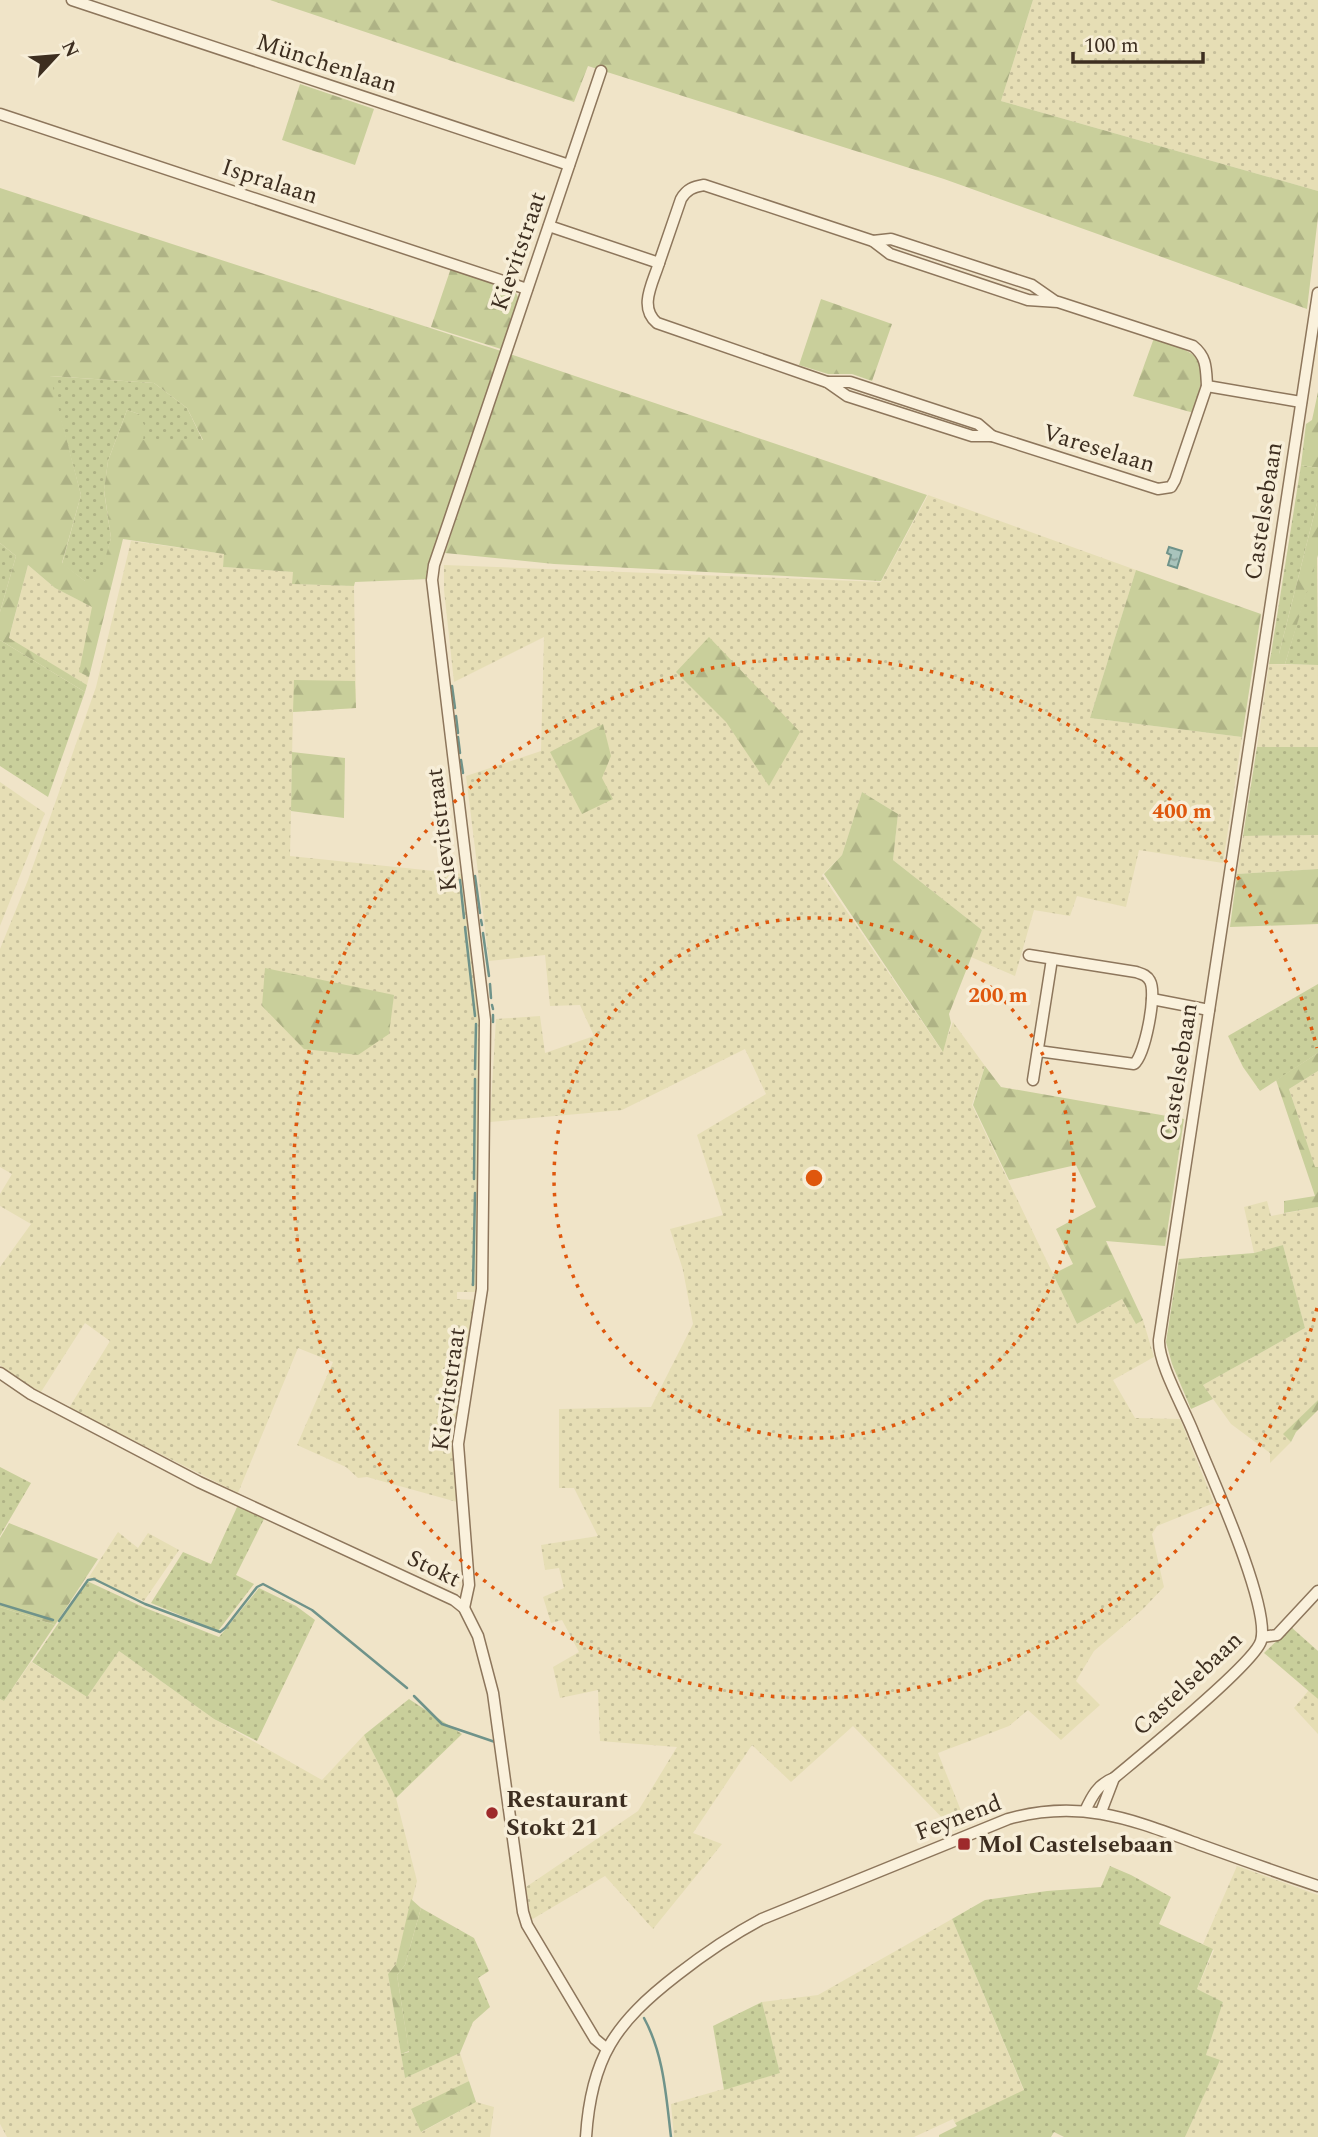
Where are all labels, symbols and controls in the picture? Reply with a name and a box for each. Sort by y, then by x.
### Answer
north arrow [21,21,91,91]
scale bar [1073,21,1202,65]
street label: Münchenlaan [252,24,402,104]
text: 100 m [1084,30,1139,62]
text: N [53,36,86,63]
street label: Ispralaan [217,150,322,214]
street label: Kievitstraat [482,187,556,316]
street label: Vareselaan [1038,415,1159,483]
street label: Castelsebaan [1235,439,1293,583]
street label: Kievitstraat [417,766,467,894]
text: 400 m [1152,796,1212,828]
text: 200 m [968,980,1028,1012]
street label: Castelsebaan [1150,1000,1208,1144]
centre of rings [802,1166,826,1190]
street label: Kievitstraat [423,1325,475,1453]
street label: Stokt [401,1540,467,1597]
street label: Castelsebaan [1124,1623,1251,1744]
place label: Restaurant Stokt 21 [506,1782,628,1846]
street label: Feynend [910,1785,1007,1851]
marker: Restaurant Stokt 21 [484,1805,500,1821]
place label: Mol Castelsebaan [978,1827,1173,1863]
marker: Mol Castelsebaan [956,1836,972,1852]

